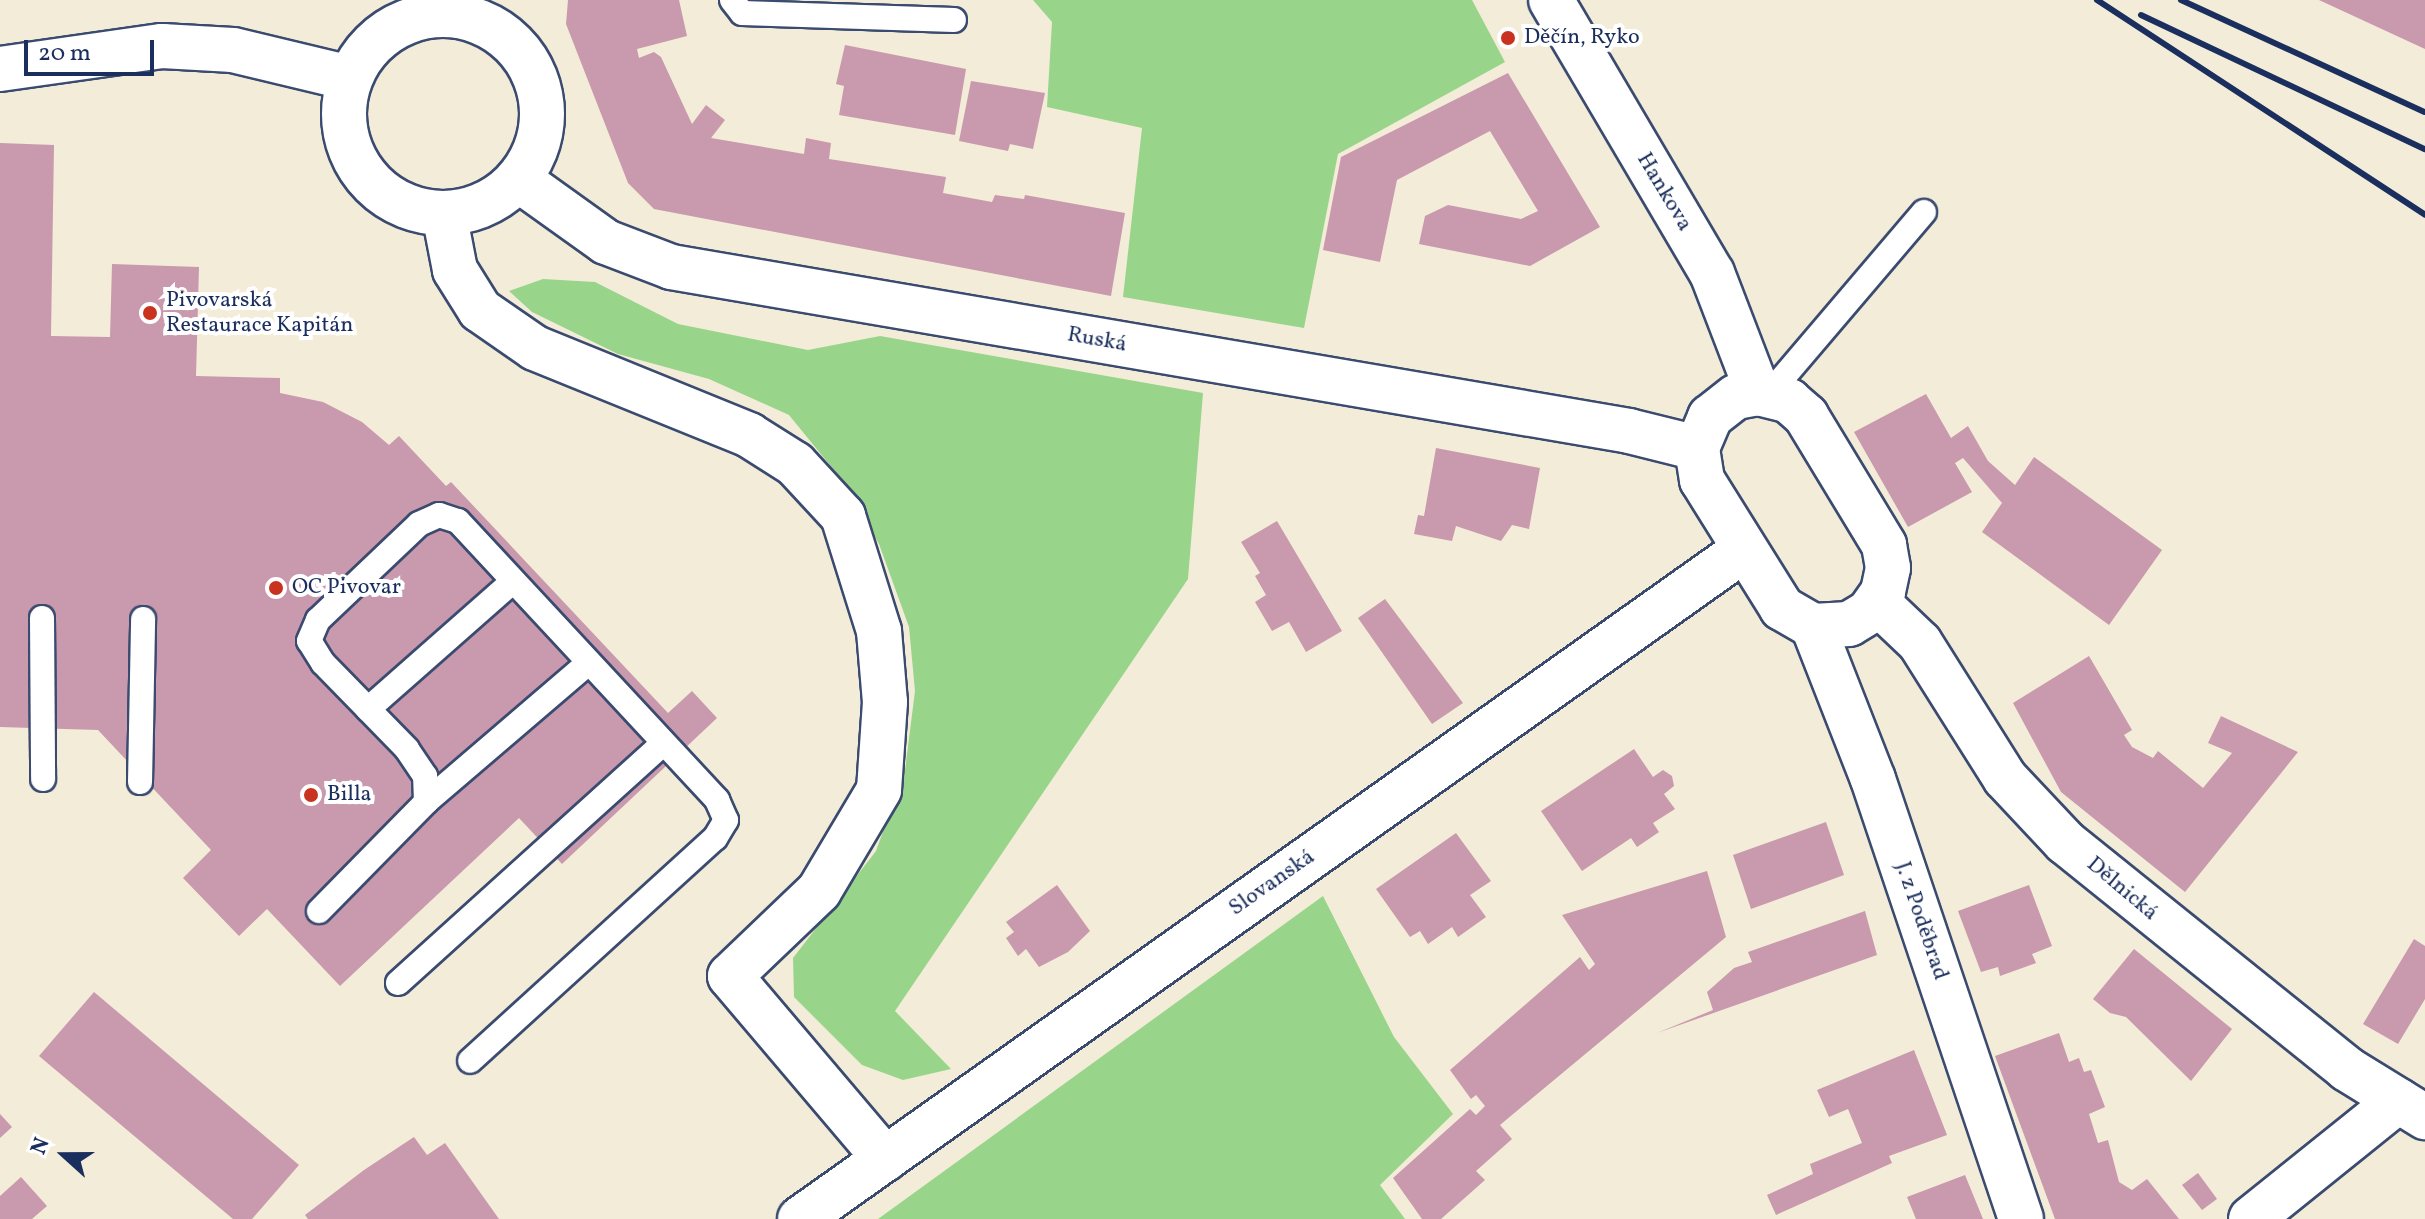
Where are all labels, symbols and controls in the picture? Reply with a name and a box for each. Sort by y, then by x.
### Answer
scale bar [28,24,158,74]
place label: Děčín, Ryko [1524,25,1640,51]
marker: Děčín, Ryko [1499,29,1517,47]
text: 20 m [38,37,91,71]
street label: Hankova [1630,148,1698,236]
place label: Pivovarská Restaurace Kapitán [166,287,353,338]
marker: Pivovarská Restaurace Kapitán [141,304,159,322]
street label: Ruská [1065,322,1129,358]
place label: OC Pivovar [292,575,401,601]
marker: OC Pivovar [267,579,285,597]
place label: Billa [327,782,371,808]
marker: Billa [302,786,320,804]
street label: Slovanská [1224,844,1320,922]
street label: Dělnická [2081,852,2163,926]
street label: J. z Poděbrad [1888,859,1954,983]
north arrow [24,1115,104,1195]
text: N [24,1133,58,1159]

